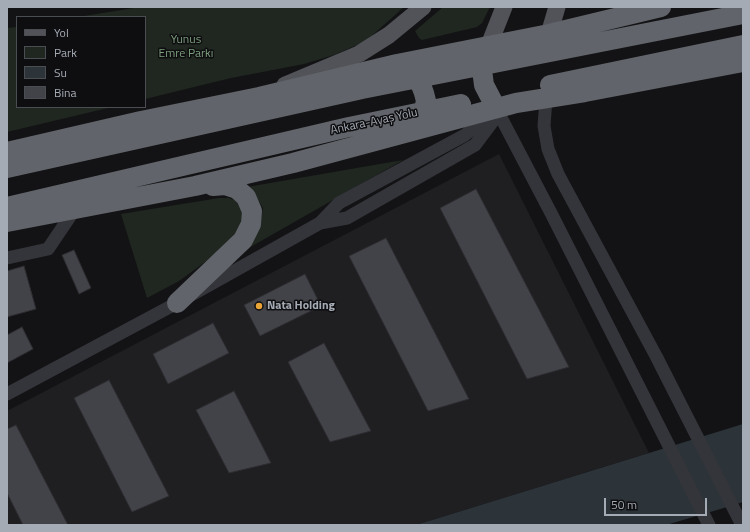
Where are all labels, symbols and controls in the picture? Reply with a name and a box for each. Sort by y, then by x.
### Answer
legend [16,16,146,108]
text: Yol [54,23,69,42]
park label: Yunus Emre Parkı [159,33,213,61]
text: Park [54,43,77,62]
text: Su [54,63,67,82]
text: Bina [54,83,76,102]
street label: Ankara-Ayaş Yolu [329,106,419,138]
place label: Nata Holding [267,299,335,313]
marker: Nata Holding [254,301,264,311]
scale bar [606,490,709,516]
text: 50 m [611,495,637,514]

